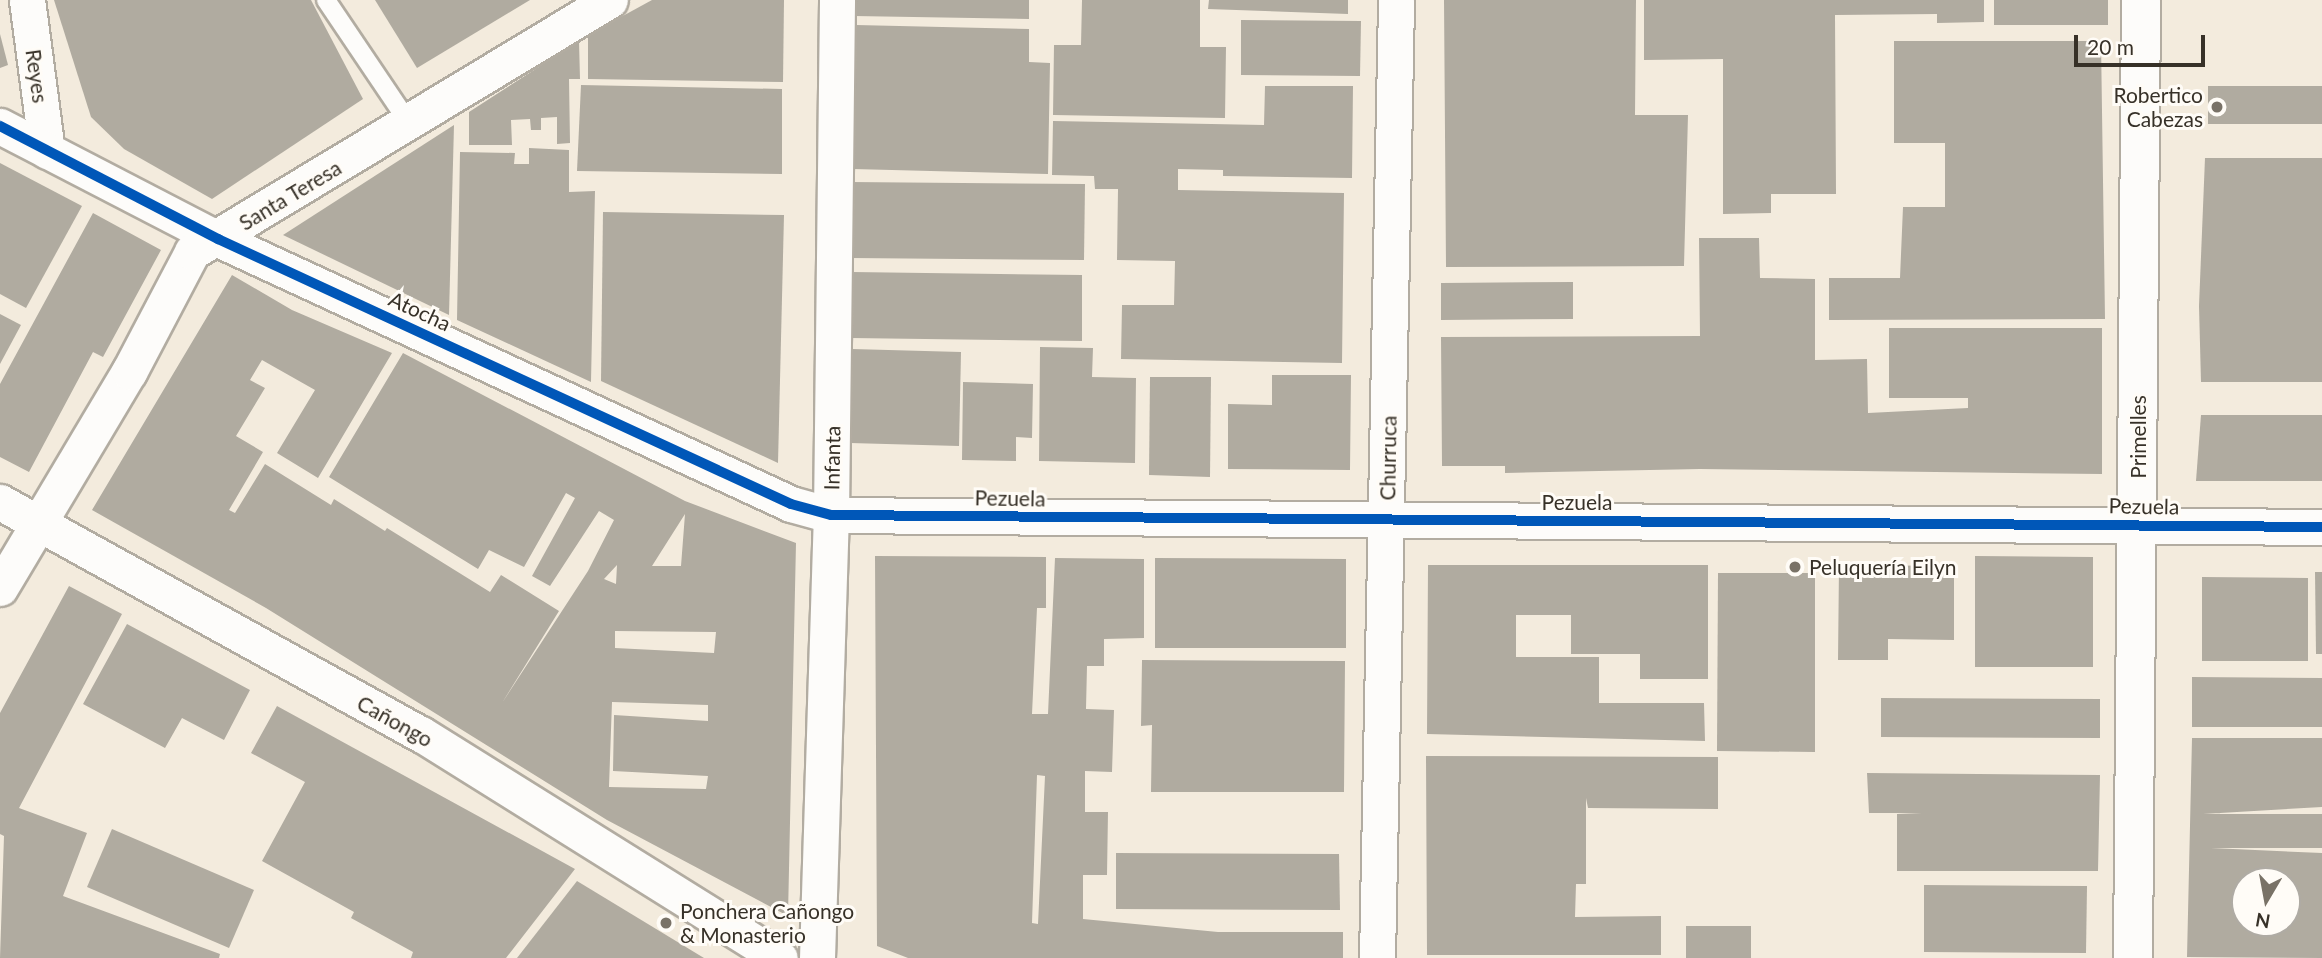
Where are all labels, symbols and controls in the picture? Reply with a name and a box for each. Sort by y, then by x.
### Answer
scale bar [2077,21,2208,65]
text: 20 m [2087,34,2134,59]
street label: Reyes [21,48,53,104]
place label: Robertico Cabezas [2113,82,2203,132]
marker: Robertico Cabezas [2209,99,2225,115]
street label: Santa Teresa [234,154,346,236]
street label: Atocha [385,286,455,336]
street label: Primelles [2125,395,2151,479]
street label: Churruca [1375,415,1401,501]
street label: Infanta [819,426,845,490]
street label: Pezuela [974,485,1046,511]
street label: Pezuela [1542,489,1612,515]
street label: Pezuela [2108,493,2180,519]
place label: Peluquería Eilyn [1809,554,1956,580]
marker: Peluquería Eilyn [1787,559,1803,575]
street label: Cañongo [353,690,437,752]
north arrow [2231,867,2301,937]
place label: Ponchera Cañongo & Monasterio [680,898,854,948]
text: N [2253,909,2272,934]
marker: Ponchera Cañongo & Monasterio [658,915,674,931]

